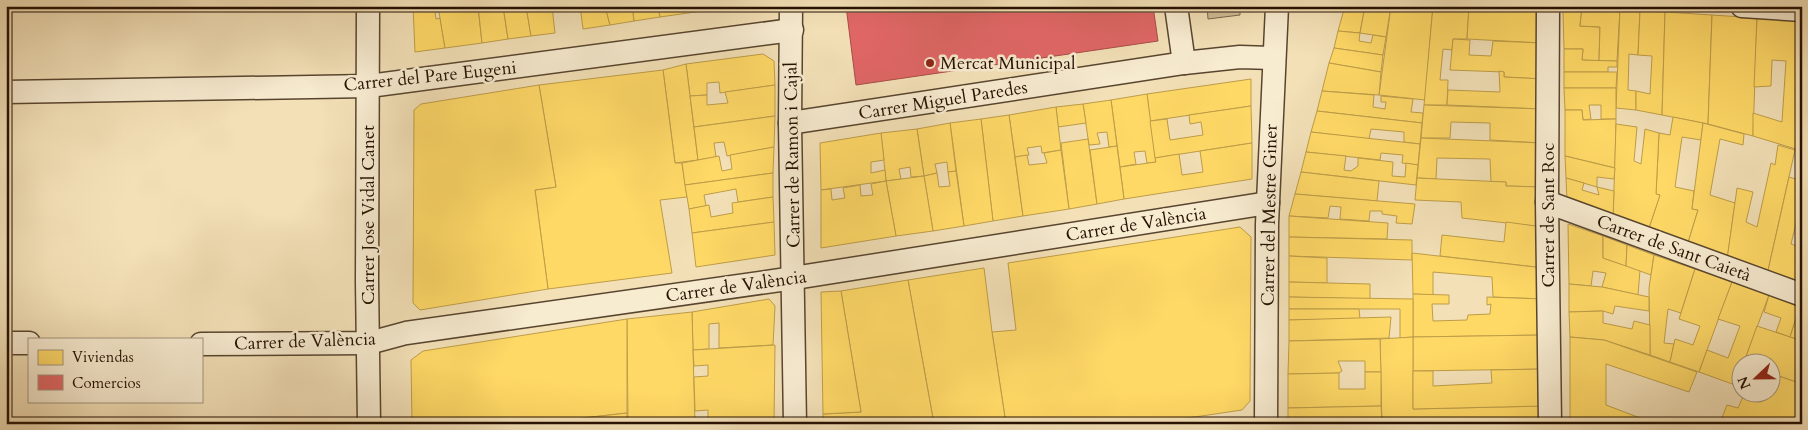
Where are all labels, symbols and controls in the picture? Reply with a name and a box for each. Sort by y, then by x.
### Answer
place label: Mercat Municipal [940,51,1076,76]
street label: Carrer del Pare Eugeni [342,55,518,98]
marker: Mercat Municipal [924,57,936,69]
street label: Carrer de Ramon i Cajal [778,61,807,248]
street label: Carrer Miguel Paredes [857,75,1029,126]
street label: Carrer del Mestre Giner [1255,123,1284,306]
street label: Carrer Jose Vidal Canet [356,125,381,305]
street label: Carrer de Sant Roc [1536,143,1561,287]
street label: Carrer de València [1064,201,1208,248]
street label: Carrer de Sant Caietà [1593,209,1755,288]
street label: Carrer de València [664,264,808,309]
street label: Carrer de València [234,327,377,356]
legend [28,338,202,402]
text: Viviendas [72,347,134,367]
north arrow [1730,352,1780,402]
text: Comercios [72,373,141,393]
text: N [1733,373,1755,392]

